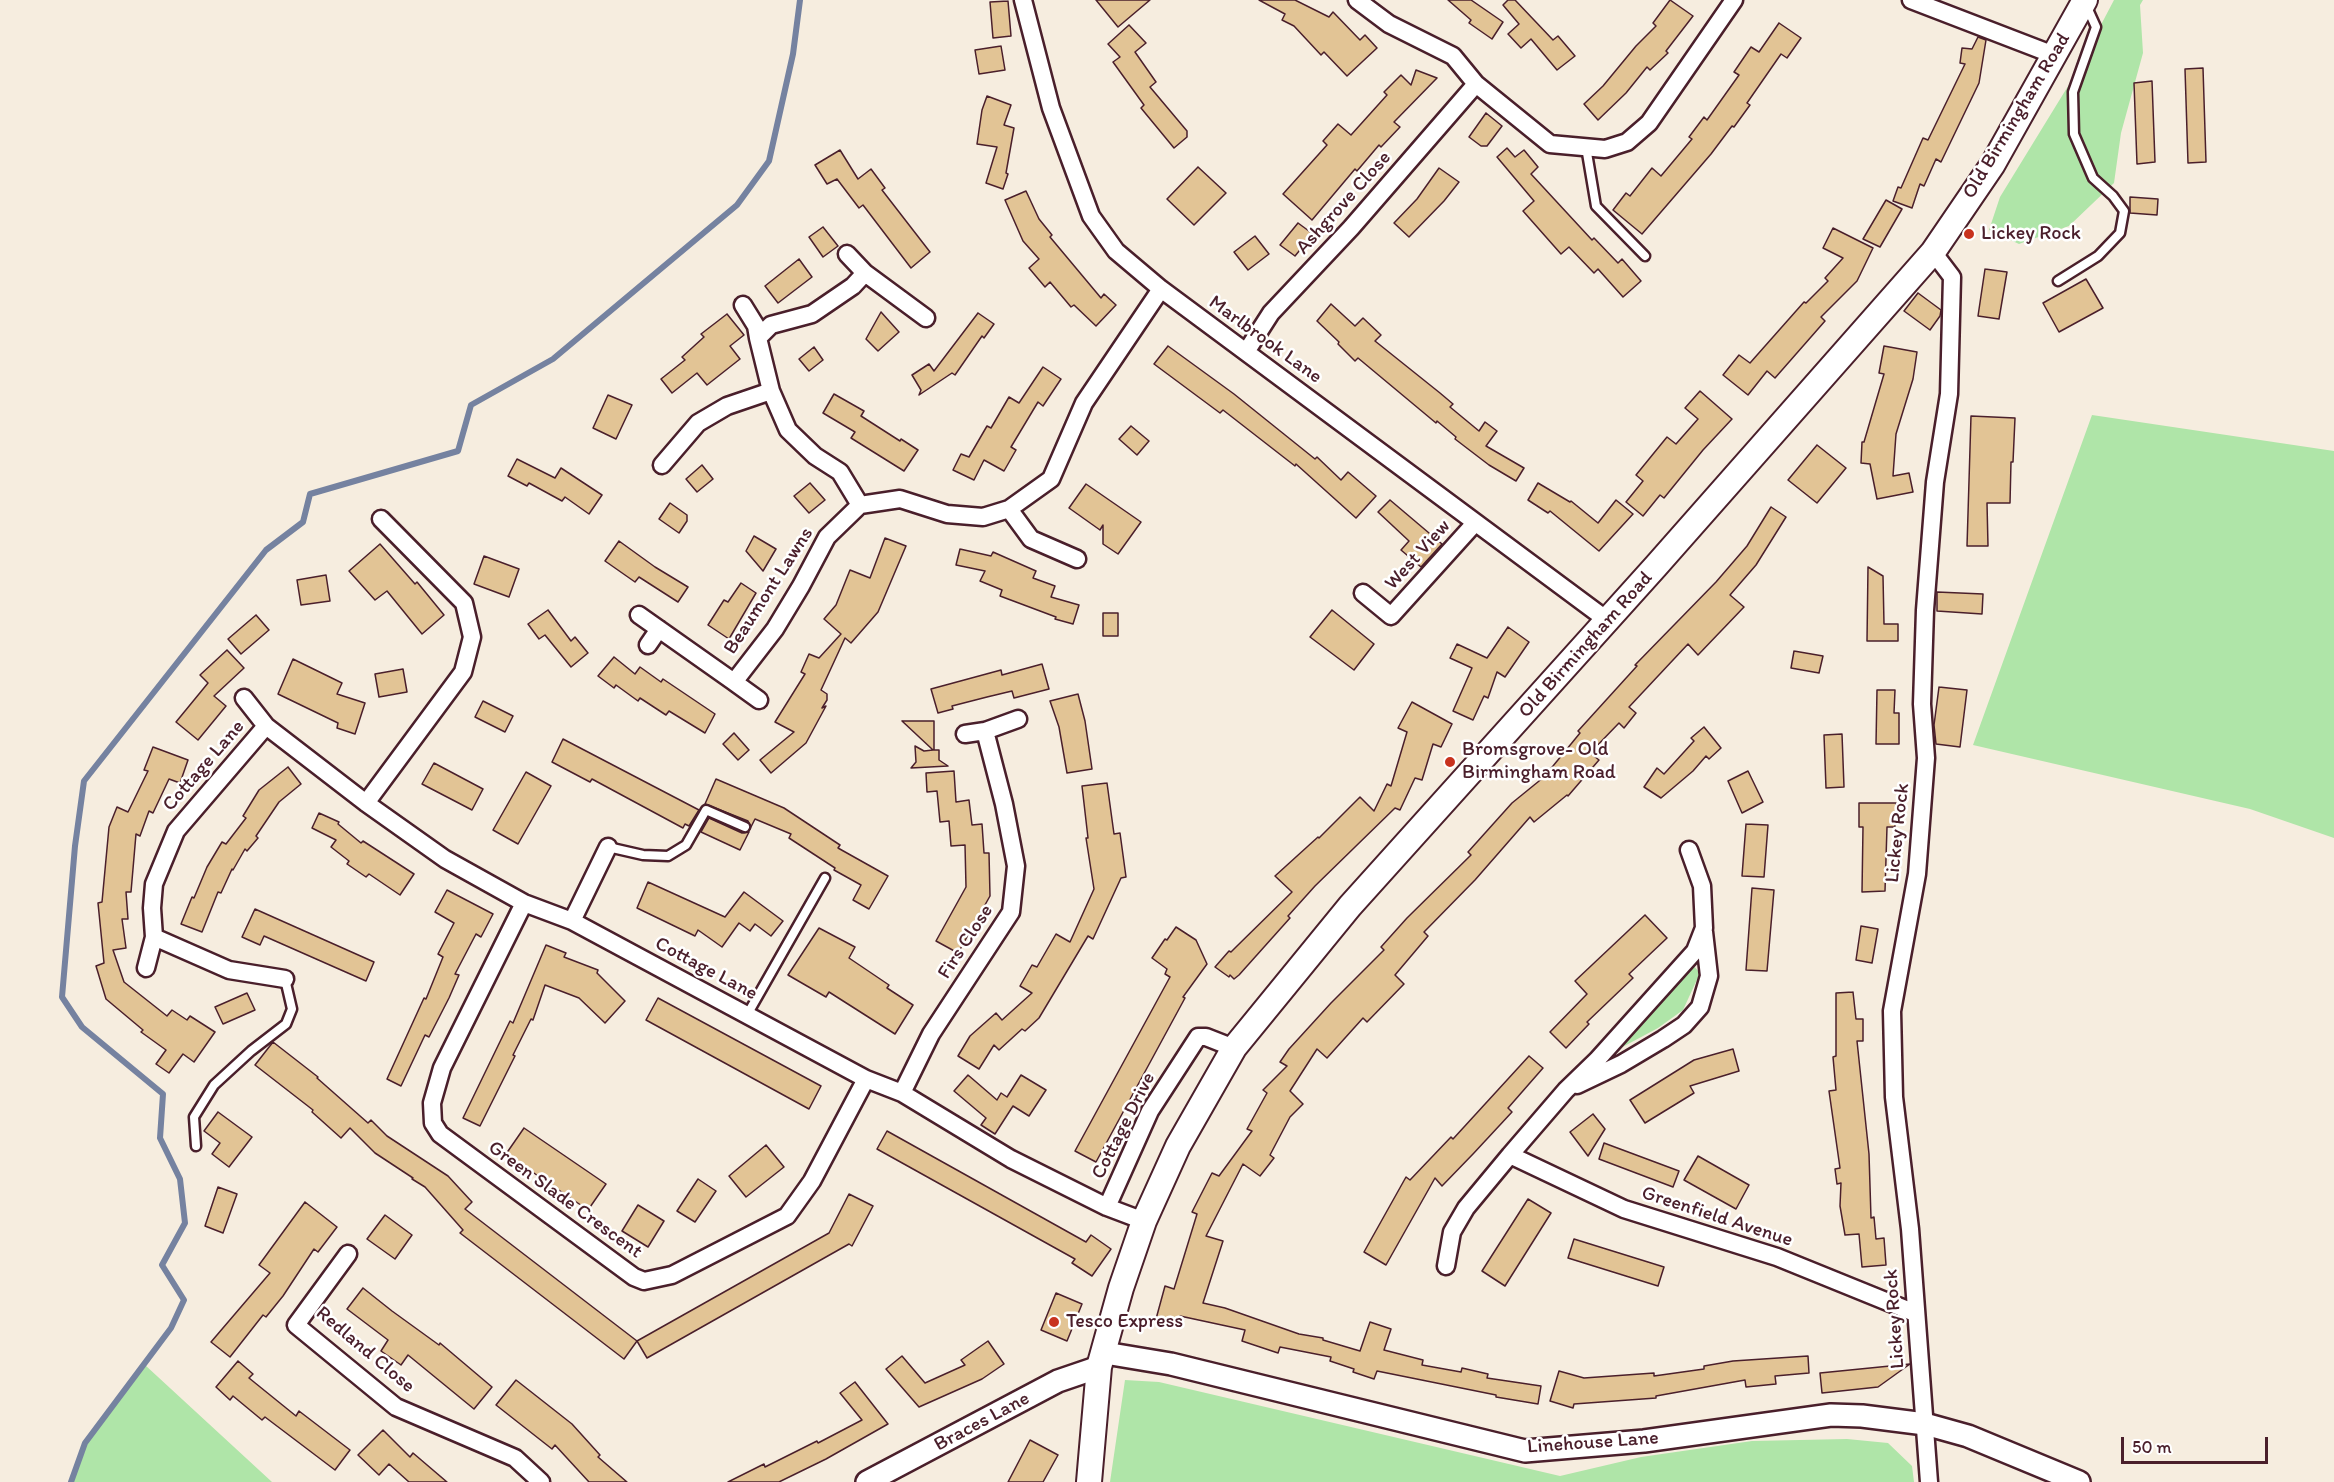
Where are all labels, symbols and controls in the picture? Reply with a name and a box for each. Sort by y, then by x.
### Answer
street label: Old Birmingham Road [1958,29,2076,203]
street label: Ashgrove Close [1291,146,1397,260]
place label: Lickey Rock [1981,222,2081,246]
marker: Lickey Rock [1962,227,1976,241]
street label: Marlbrook Lane [1204,291,1326,389]
street label: West View [1380,515,1456,595]
street label: Beaumont Lawns [719,523,819,659]
street label: Old Birmingham Road [1514,567,1658,723]
street label: Cottage Lane [158,716,250,816]
place label: Bromsgrove- Old Birmingham Road [1462,738,1616,785]
marker: Bromsgrove- Old Birmingham Road [1443,755,1457,769]
street label: Lickey Rock [1881,782,1915,884]
street label: Firs Close [933,900,999,984]
street label: Cottage Lane [651,932,761,1006]
street label: Cottage Drive [1087,1069,1161,1183]
street label: Green Slade Crescent [483,1136,647,1264]
street label: Greenfield Avenue [1638,1181,1796,1253]
street label: Lickey Rock [1880,1268,1910,1370]
street label: Redland Close [311,1302,419,1398]
place label: Tesco Express [1066,1310,1183,1334]
marker: Tesco Express [1047,1315,1061,1329]
street label: Braces Lane [930,1387,1034,1457]
scale bar [2124,1425,2271,1463]
street label: Linehouse Lane [1526,1426,1660,1460]
text: 50 m [2132,1436,2172,1458]

